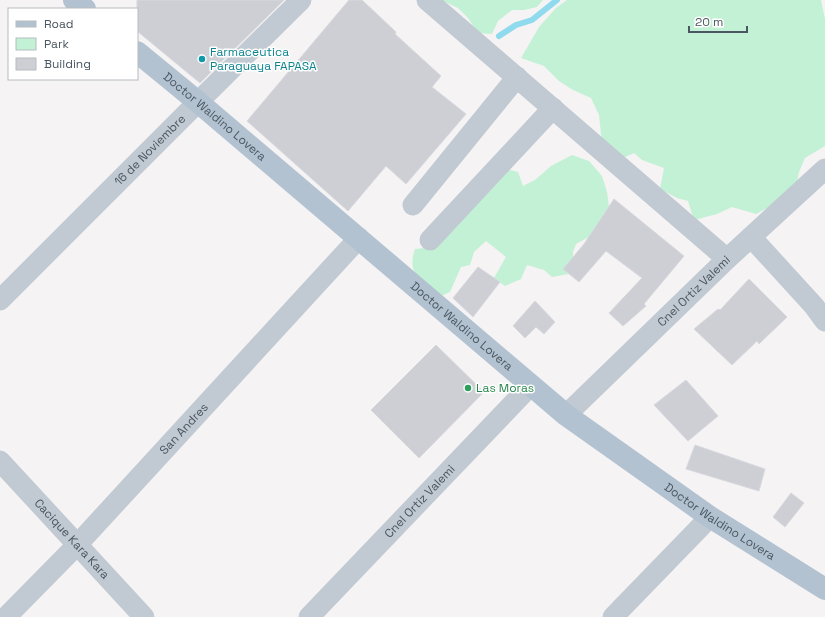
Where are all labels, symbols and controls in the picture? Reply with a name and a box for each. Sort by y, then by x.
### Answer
legend [8,8,138,80]
scale bar [689,8,747,34]
text: 20 m [695,14,723,30]
text: Road [44,16,73,32]
text: Park [44,36,69,52]
place label: Farmaceutica Paraguaya FAPASA [210,44,317,74]
marker: Farmaceutica Paraguaya FAPASA [197,54,207,64]
text: Building [44,56,91,72]
street label: Doctor Waldino Lovera [160,69,270,165]
street label: 16 de Noviembre [111,111,189,189]
street label: Cnel Ortiz Valemi [654,252,734,330]
street label: Doctor Waldino Lovera [407,278,516,374]
place label: Las Moras [476,380,534,396]
marker: Las Moras [463,383,473,393]
street label: San Andres [156,399,212,458]
street label: Cnel Ortiz Valemi [381,461,459,542]
street label: Doctor Waldino Lovera [661,479,778,564]
street label: Cacique Kara Kara [31,495,113,583]

